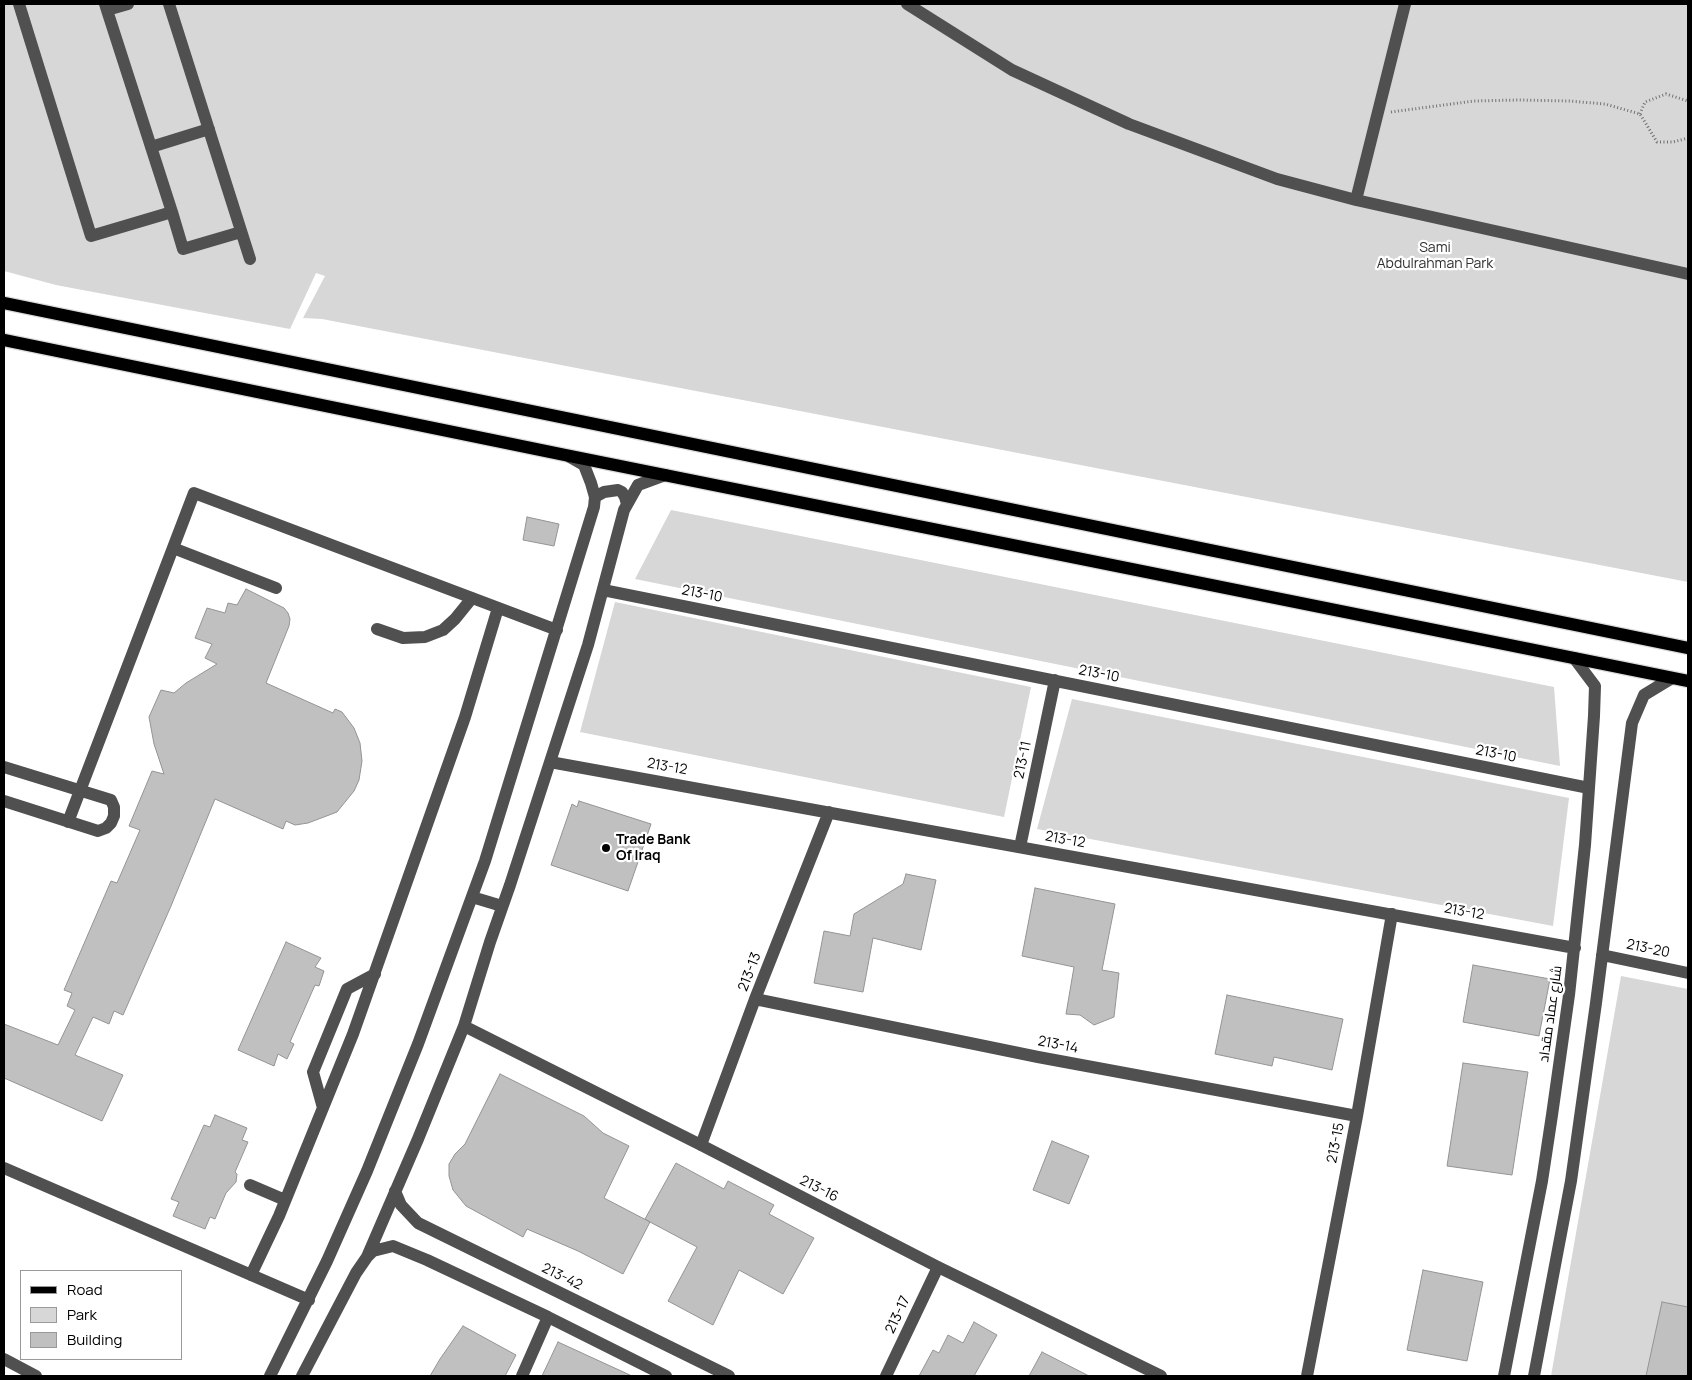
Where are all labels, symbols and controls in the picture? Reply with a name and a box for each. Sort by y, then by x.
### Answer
park label: Sami Abdulrahman Park [1377,240,1493,272]
street label: 213-10 [680,582,724,606]
street label: 213-10 [1077,662,1121,686]
street label: 213-11 [1011,740,1035,780]
street label: 213-10 [1474,742,1518,766]
street label: 213-12 [646,755,688,779]
street label: 213-12 [1044,828,1086,852]
place label: Trade Bank Of Iraq [616,832,690,864]
marker: Trade Bank Of Iraq [600,842,612,854]
street label: 213-12 [1443,900,1485,924]
street label: 213-20 [1625,936,1671,962]
street label: 213-13 [735,950,765,994]
street label: شارع عماد مقداد [1536,965,1566,1063]
street label: 213-14 [1036,1033,1080,1057]
street label: 213-15 [1324,1121,1348,1165]
street label: 213-16 [797,1172,841,1206]
street label: 213-42 [539,1260,585,1294]
legend [20,1270,182,1360]
text: Road [67,1279,103,1300]
street label: 213-17 [882,1294,914,1336]
text: Park [67,1304,97,1325]
text: Building [67,1329,122,1350]

